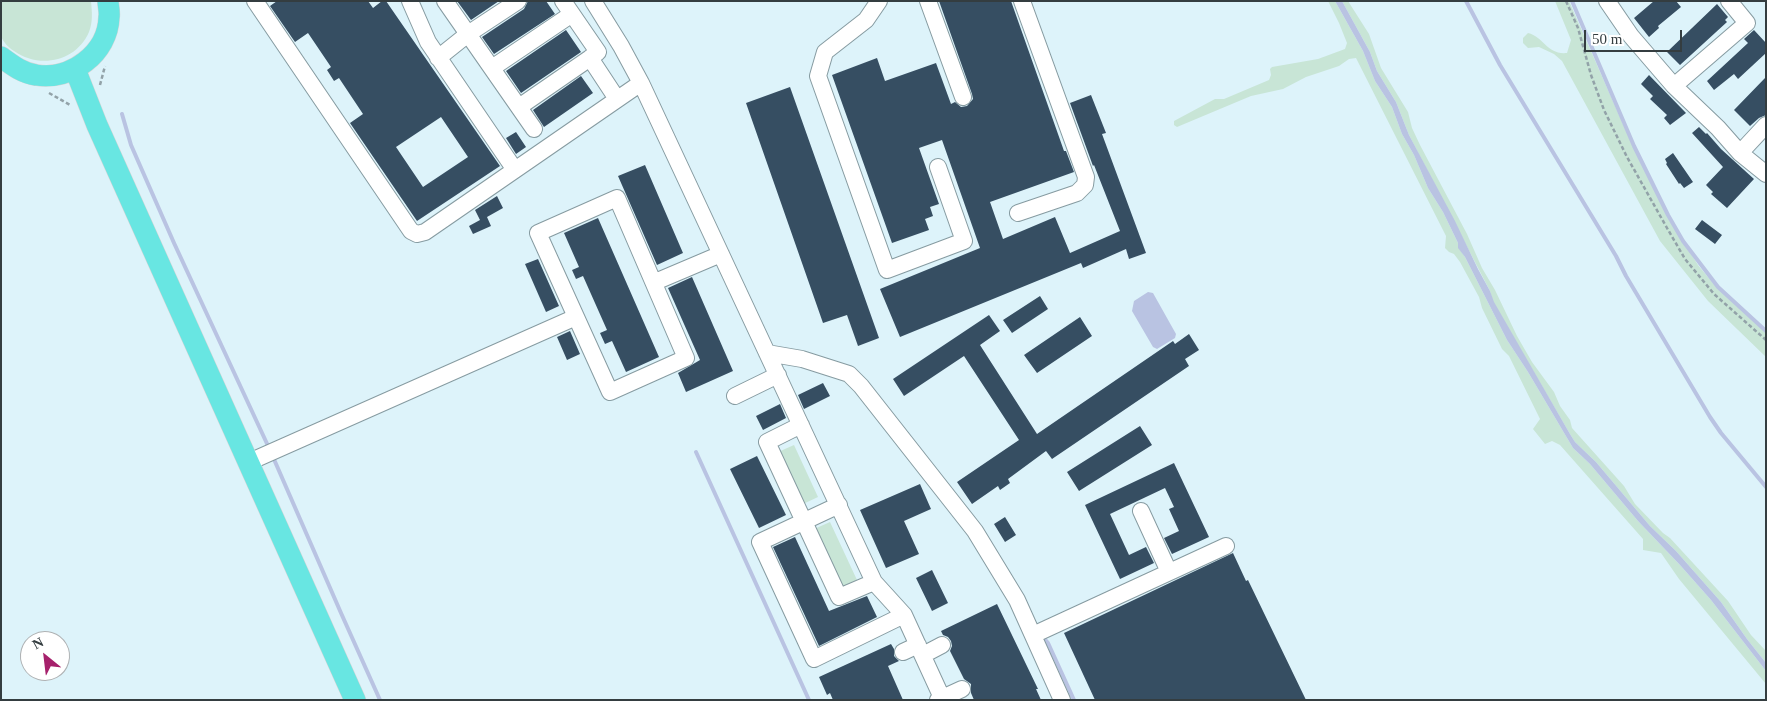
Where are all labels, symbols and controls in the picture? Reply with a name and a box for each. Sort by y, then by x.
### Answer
scale bar [1587,20,1684,52]
text: 50 m [1592,31,1622,47]
north arrow [20,631,70,681]
text: N [30,634,46,652]

